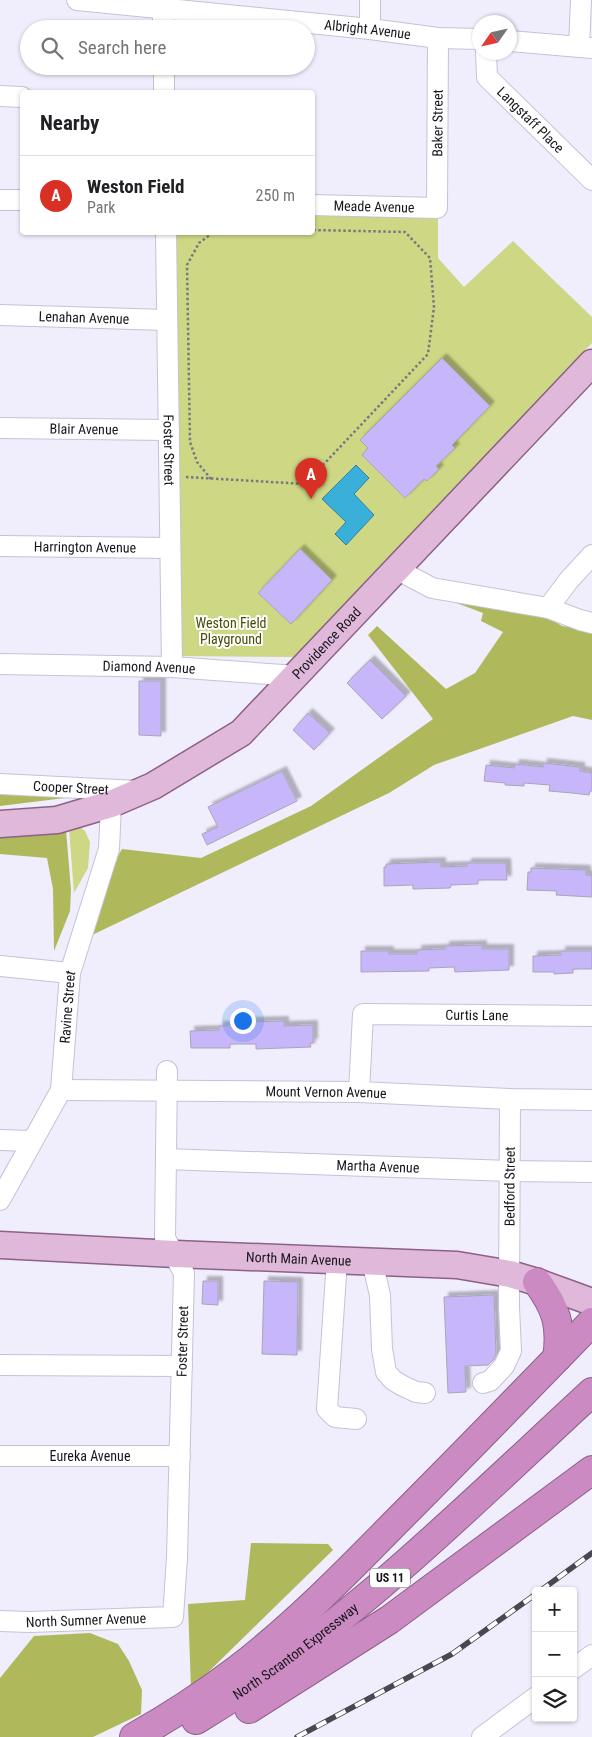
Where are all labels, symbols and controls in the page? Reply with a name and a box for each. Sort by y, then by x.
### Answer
north arrow [472,15,517,60]
street label: Albright Avenue [323,17,412,42]
search box [20,20,315,75]
icon: search [38,34,66,62]
text: Search here [78,36,166,59]
street label: Langstaff Place [494,83,568,156]
street label: Baker Street [429,89,446,157]
text: Nearby [40,111,99,135]
text: Weston Field [87,175,185,198]
text: A [51,186,61,205]
text: 250 m [256,186,295,205]
text: Park [87,198,116,217]
street label: Meade Avenue [333,198,415,215]
street label: Lenahan Avenue [38,308,130,327]
street label: Foster Street [161,414,177,486]
street label: Blair Avenue [50,421,119,437]
pin: A [295,458,327,499]
street label: Harrington Avenue [34,538,137,556]
street label: Providence Road [289,604,364,682]
park label: Weston Field Playground [195,615,267,647]
street label: Diamond Avenue [102,658,196,677]
street label: Cooper Street [33,778,109,797]
street label: Ravine Street [57,968,78,1044]
street label: Curtis Lane [445,1007,509,1023]
your location [230,1008,256,1034]
street label: Mount Vernon Avenue [265,1083,387,1101]
street label: Bedford Street [501,1146,518,1226]
street label: Martha Avenue [336,1157,420,1176]
street label: North Main Avenue [246,1249,352,1269]
street label: Foster Street [173,1306,191,1377]
street label: Eureka Avenue [50,1448,131,1464]
road number: US 11 [370,1569,410,1588]
map controls [532,1587,577,1722]
button: + [532,1587,577,1632]
street label: North Scranton Expressway [230,1599,361,1703]
street label: North Sumner Avenue [26,1610,147,1630]
button: − [532,1632,577,1677]
button: layers [532,1677,577,1722]

